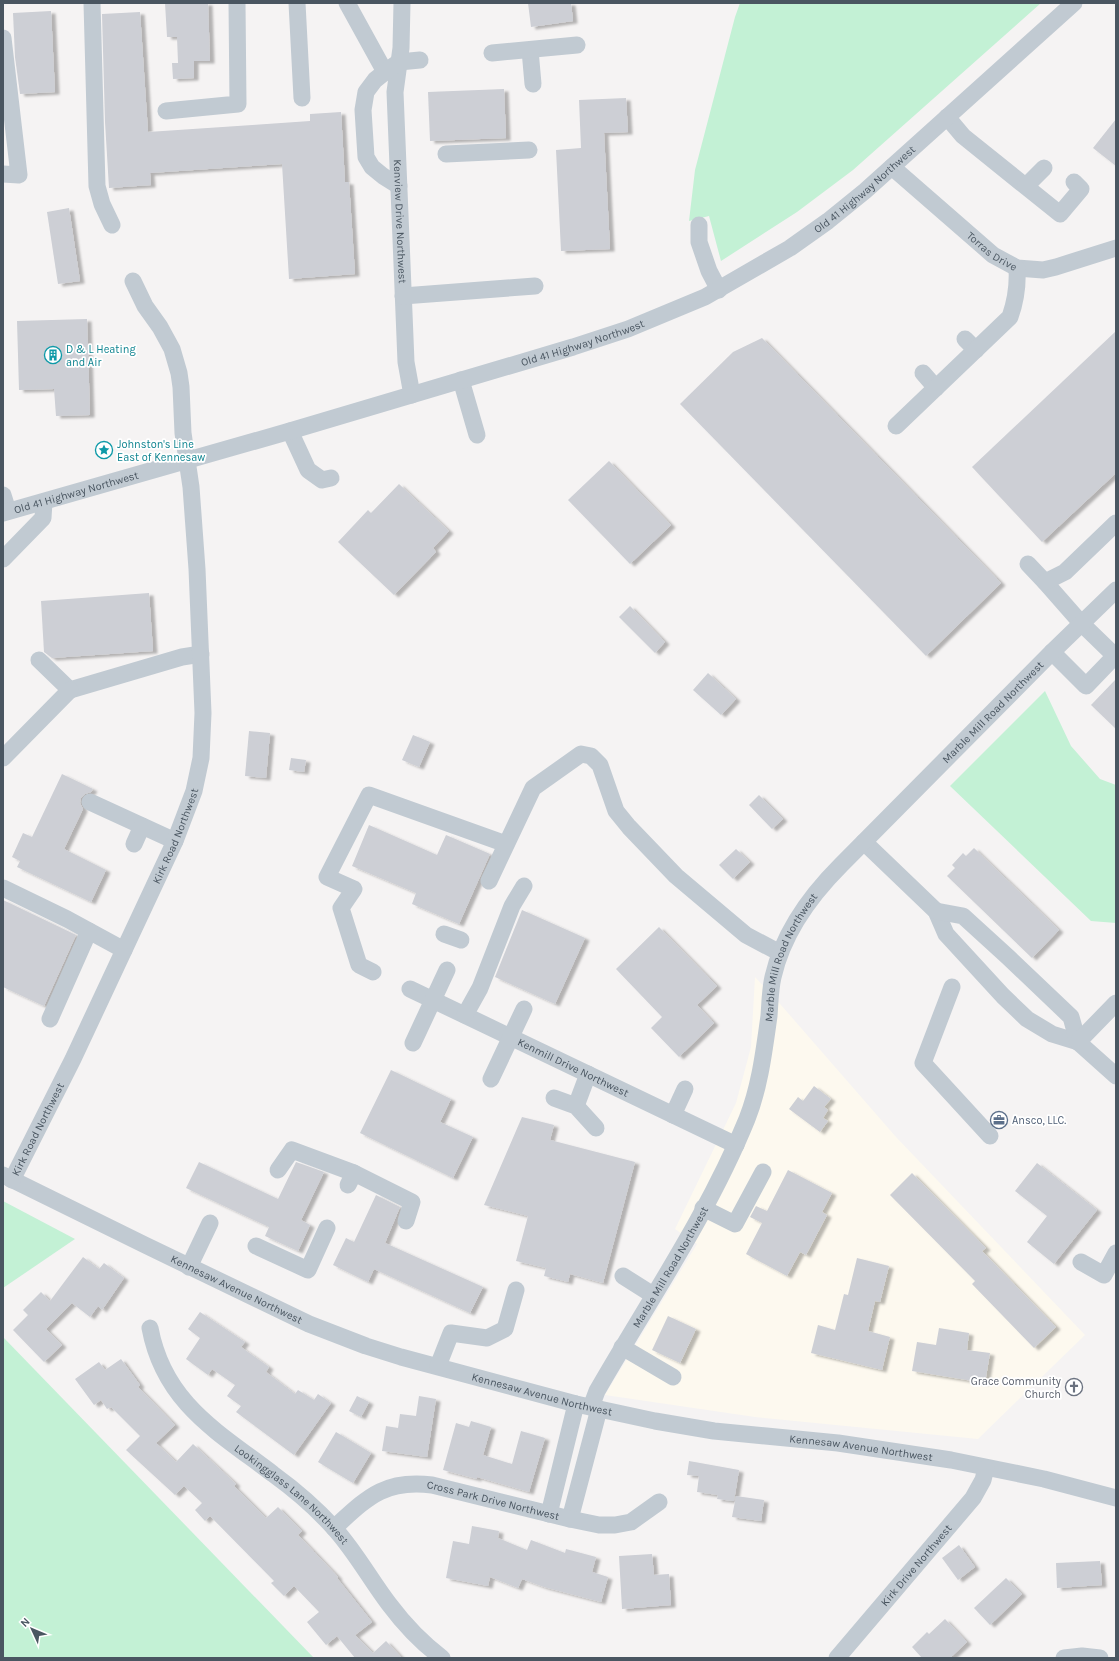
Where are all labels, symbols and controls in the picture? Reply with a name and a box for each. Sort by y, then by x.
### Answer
street label: Old 41 Highway Northwest [811,143,918,236]
street label: Kenview Drive Northwest [391,159,409,284]
street label: Torras Drive [964,229,1019,274]
street label: Old 41 Highway Northwest [519,317,646,369]
place label: D & L Heating and Air [66,343,136,369]
building icon: D & L Heating and Air [43,345,63,365]
place label: Johnston's Line East of Kennesaw [117,438,205,464]
place icon: Johnston's Line East of Kennesaw [94,440,114,460]
street label: Old 41 Highway Northwest [12,469,140,517]
street label: Marble Mill Road Northwest [940,659,1046,766]
street label: Kirk Road Northwest [150,787,201,886]
street label: Marble Mill Road Northwest [762,891,820,1023]
street label: Kenmill Drive Northwest [515,1035,631,1100]
street label: Kirk Road Northwest [9,1081,67,1178]
office icon: Ansco, LLC. [989,1110,1009,1130]
place label: Ansco, LLC. [1012,1114,1066,1127]
street label: Marble Mill Road Northwest [630,1204,711,1330]
street label: Kennesaw Avenue Northwest [168,1252,304,1327]
street label: Kennesaw Avenue Northwest [470,1370,613,1419]
place label: Grace Community Church [971,1375,1061,1401]
church icon: Grace Community Church [1064,1377,1084,1397]
street label: Kennesaw Avenue Northwest [789,1432,933,1464]
street label: Lookingglass Lane Northwest [232,1442,351,1547]
street label: Cross Park Drive Northwest [426,1478,561,1523]
street label: Kirk Drive Northwest [878,1522,955,1609]
north arrow [12,1609,52,1649]
text: N [18,1615,33,1630]

